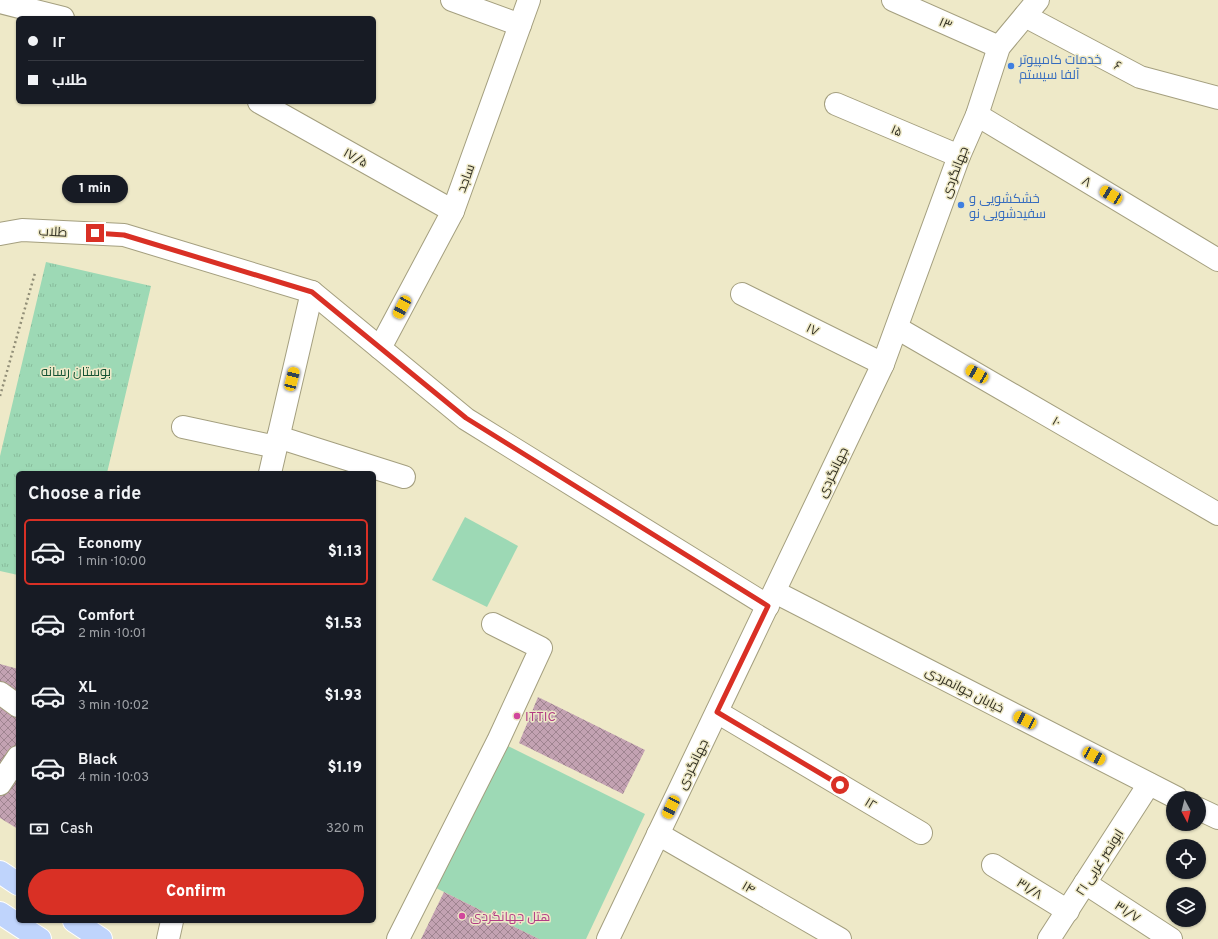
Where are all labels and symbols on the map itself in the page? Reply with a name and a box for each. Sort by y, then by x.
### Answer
street label: ۱۳ [936,15,954,35]
place label: خدمات کامپیوتر آلفا سیستم [1018,53,1102,84]
street label: ۶ [1111,58,1124,75]
marker: خدمات کامپیوتر آلفا سیستم [1006,61,1016,71]
street label: ۱۵ [888,122,904,141]
street label: جهانگردی [939,145,973,201]
street label: ۱۷/۵ [340,146,370,172]
street label: ساجد [454,162,479,195]
street label: ۸ [1078,174,1094,192]
callout: 1 min [62,175,128,203]
car [1098,184,1124,206]
place label: خشکشویی و سفیدشویی نو [969,192,1046,223]
marker: خشکشویی و سفیدشویی نو [956,200,966,210]
street label: طلاب [38,224,68,242]
route end [86,224,104,242]
car [391,294,413,320]
street label: ۱۷ [803,321,821,341]
car [964,363,990,385]
park label: بوستان رسانه [41,365,111,381]
car [283,366,301,392]
street label: ۱۰ [1049,414,1063,431]
street label: جهانگردی [815,445,853,501]
street label: خیابان جوانمردی [922,664,1006,717]
car [1012,709,1038,731]
place label: ITTIC [525,710,556,726]
marker: ITTIC [512,711,522,721]
street label: جهانگردی [675,737,713,793]
car [1081,745,1107,767]
route start [831,776,849,794]
north arrow [1166,791,1206,831]
car [660,794,682,820]
street label: ۱۲ [861,795,879,814]
street label: ابونصر غربی ۲۱ [1073,827,1128,899]
street label: ۳۱/۸ [1013,876,1045,904]
street label: ۱۴ [739,879,758,899]
street label: ۳۱/۷ [1111,899,1143,927]
place label: هتل جهانگردی [470,910,550,926]
marker: هتل جهانگردی [457,911,467,921]

